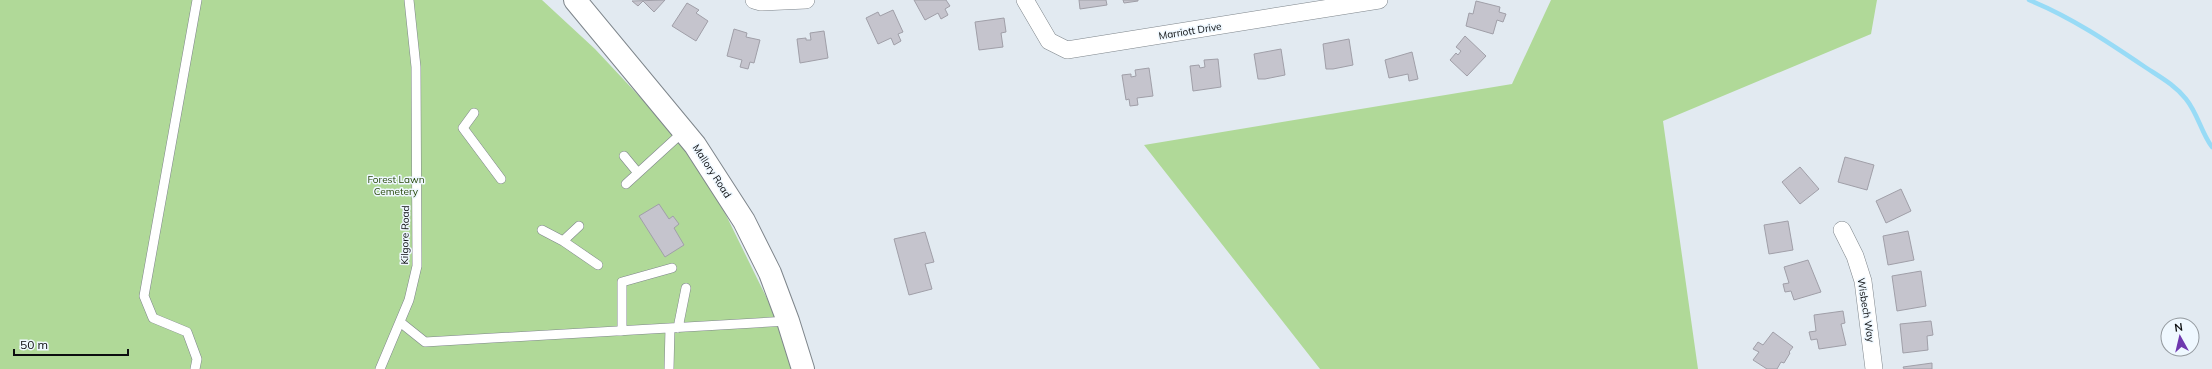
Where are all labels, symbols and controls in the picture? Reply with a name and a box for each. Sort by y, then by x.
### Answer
street label: Marriott Drive [1158,20,1222,42]
street label: Mallory Road [690,142,734,200]
park label: Forest Lawn Cemetery [367,173,425,198]
street label: Kilgore Road [398,205,412,265]
street label: Wisbech Way [1854,277,1878,344]
north arrow [2160,317,2200,357]
text: N [2174,320,2184,335]
scale bar [14,331,128,357]
text: 50 m [20,337,48,352]

